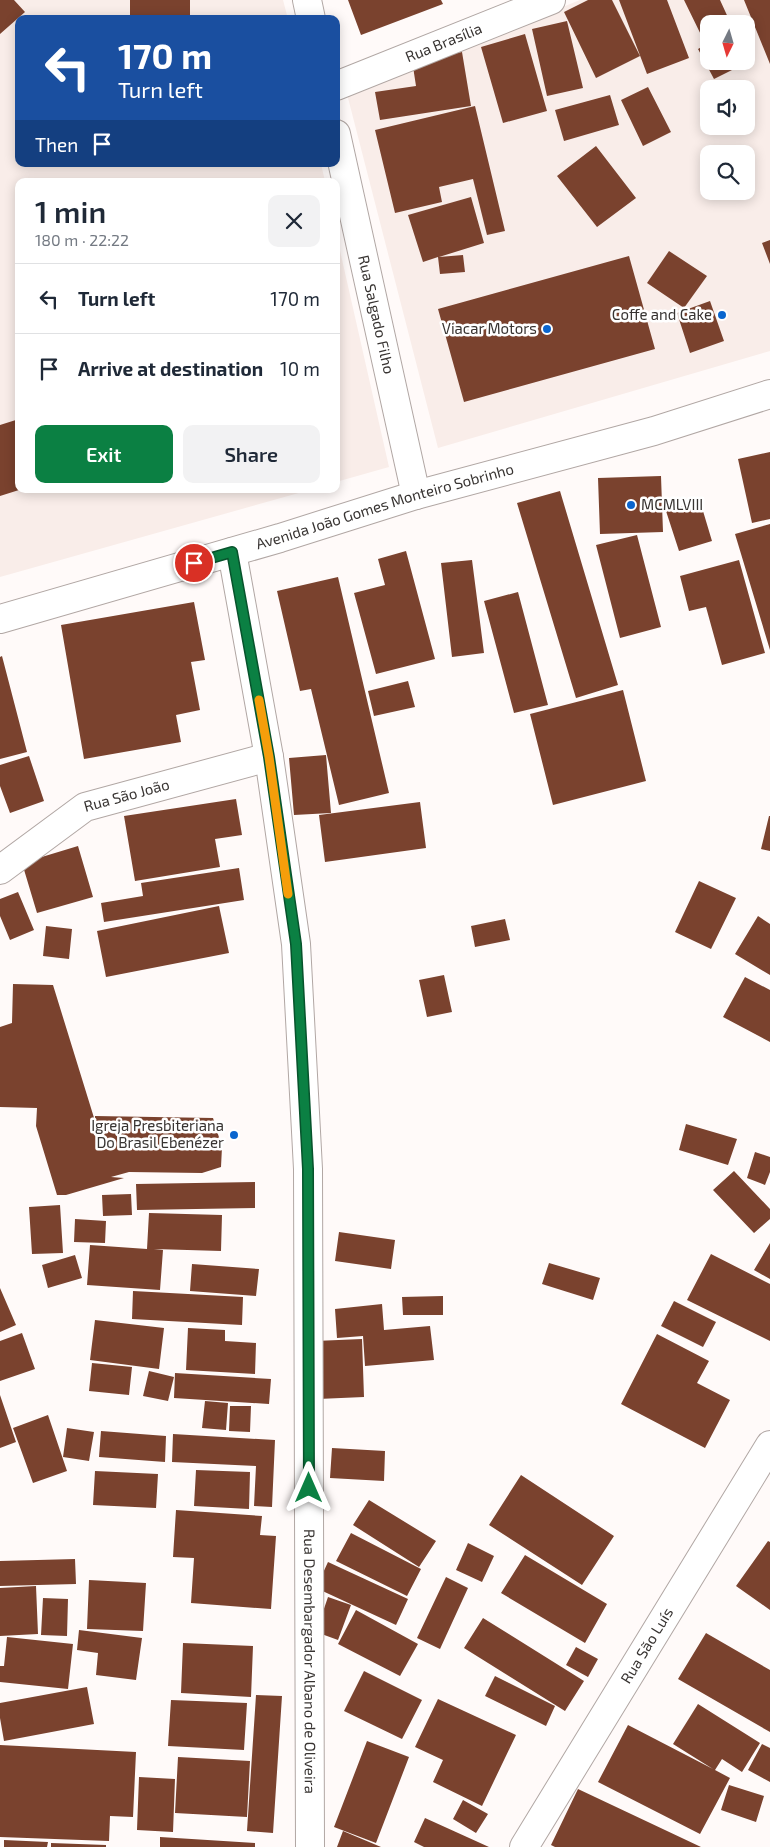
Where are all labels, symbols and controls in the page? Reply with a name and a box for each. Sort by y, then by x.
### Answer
north arrow [700,15,755,70]
map controls [700,15,755,200]
street label: Rua Brasília [402,19,484,65]
text: 170 m [118,34,212,76]
icon: left [35,35,100,100]
text: Turn left [118,76,203,102]
button: sound [700,80,755,135]
icon: arrive [88,130,116,158]
text: Then [35,133,78,156]
button: search [700,145,755,200]
text: 1 min [35,193,106,229]
button: close [268,195,320,247]
text: 180 m · 22:22 [35,230,129,249]
street label: Rua Salgado Filho [355,253,399,376]
icon: left [35,285,63,313]
text: Turn left [78,287,155,310]
text: 170 m [270,287,320,310]
place label: Coffe and Cake [612,305,712,323]
marker: Coffe and Cake [716,309,728,321]
place label: Viacar Motors [442,319,537,337]
marker: Viacar Motors [541,323,553,335]
icon: arrive [35,355,63,383]
text: Arrive at destination [78,357,263,380]
text: 10 m [280,357,320,380]
button: Exit [35,425,173,483]
button: Share [183,425,320,483]
street label: Avenida João Gomes Monteiro Sobrinho [254,459,516,553]
place label: MCMLVIII [641,495,703,513]
marker: MCMLVIII [625,499,637,511]
pin [173,542,215,584]
icon: arrive [180,549,208,577]
street label: Rua São João [82,774,171,815]
place label: Igreja Presbiteriana Do Brasil Ebenézer [91,1116,224,1151]
marker: Igreja Presbiteriana Do Brasil Ebenézer [228,1129,240,1141]
position arrow [282,1461,334,1513]
street label: Rua Desembargador Albano de Oliveira [301,1529,320,1794]
street label: Rua São Luís [616,1604,676,1686]

